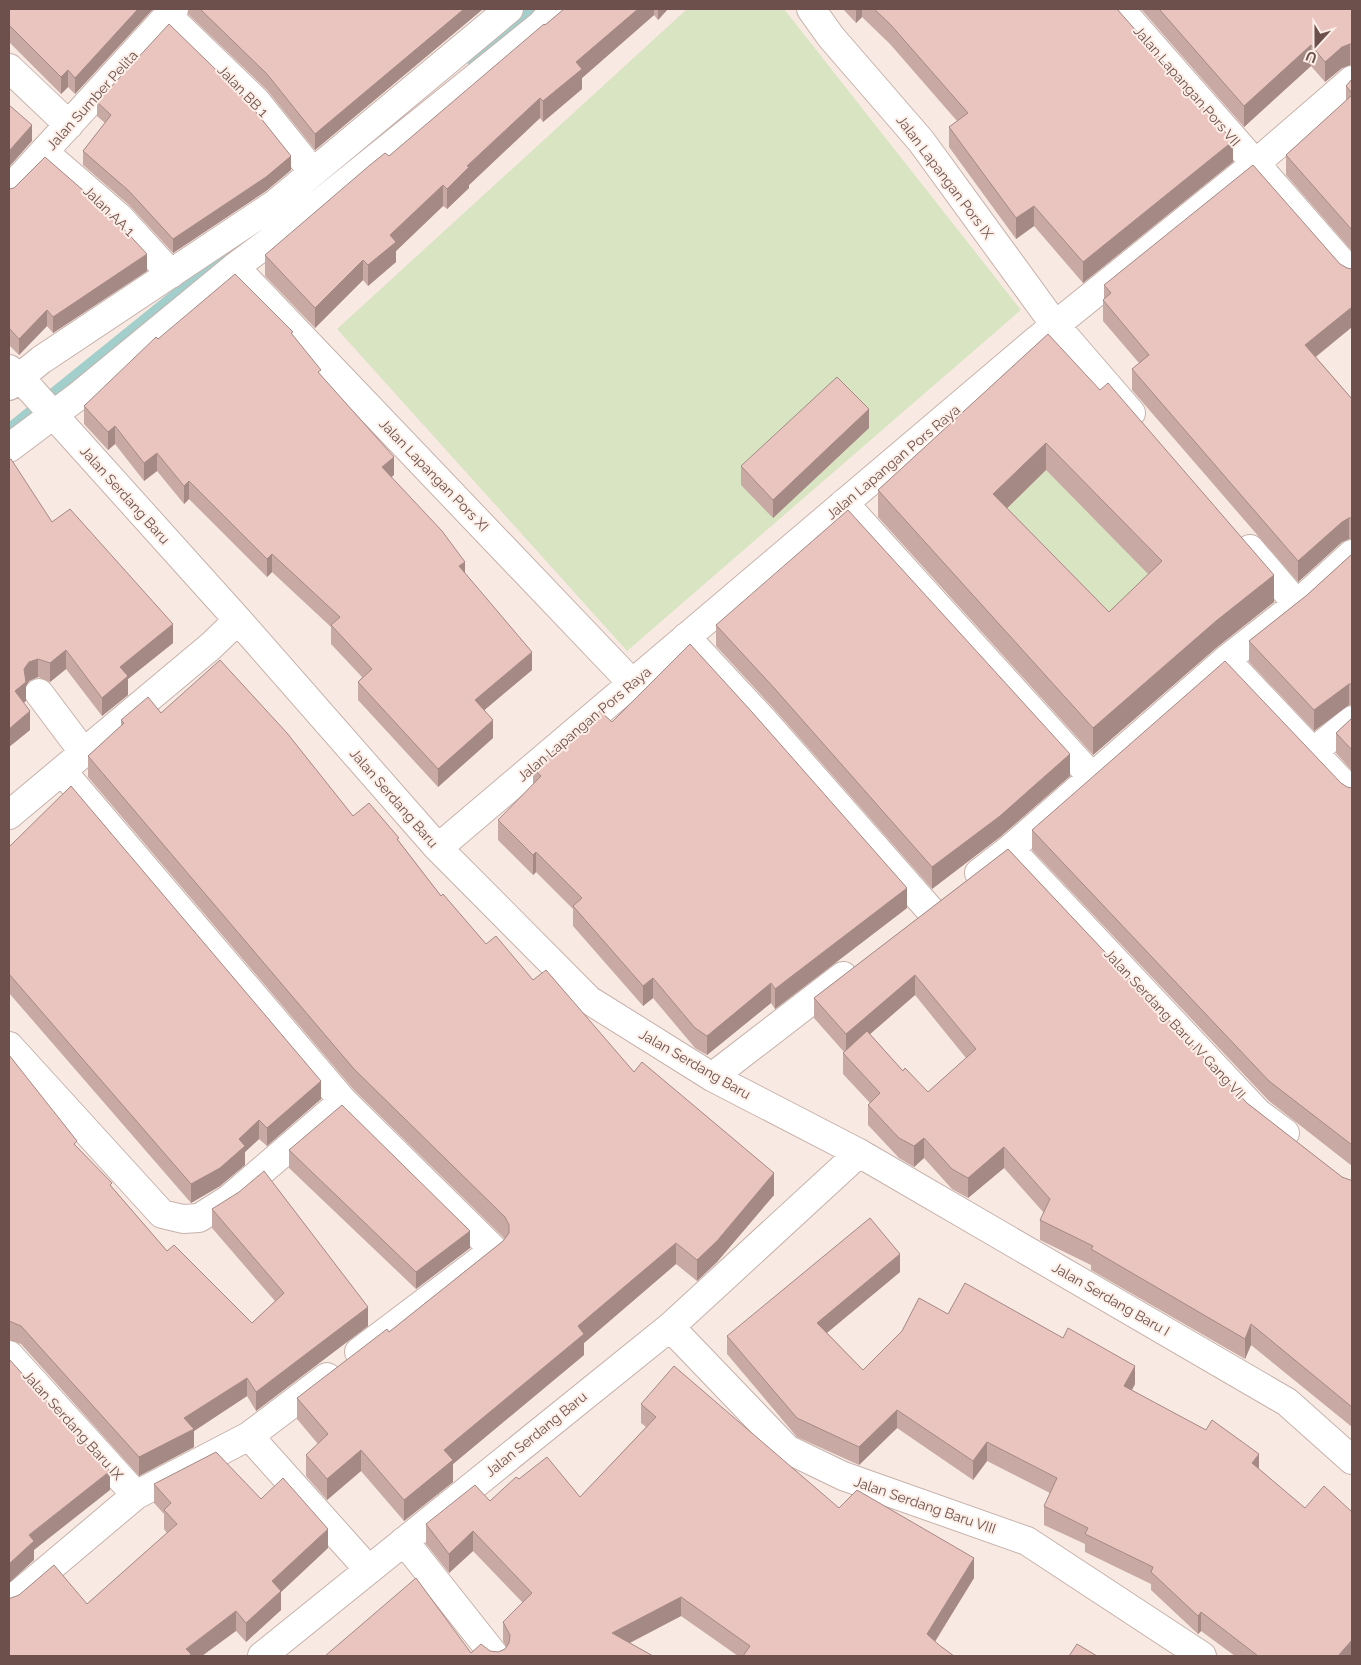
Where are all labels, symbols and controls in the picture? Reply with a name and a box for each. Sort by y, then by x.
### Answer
north arrow [1291,20,1341,70]
street label: Jalan Lapangan Pors VII [1131,23,1243,149]
street label: Jalan Sumber Pelita [43,47,141,153]
text: U [1304,48,1319,66]
street label: Jalan BB 1 [214,62,272,120]
street label: Jalan Lapangan Pors IX [893,112,997,242]
street label: Jalan AA 1 [80,183,138,239]
street label: Jalan Lapangan Pors Raya [823,401,963,523]
street label: Jalan Lapangan Pors XI [376,416,492,534]
street label: Jalan Serdang Baru [77,443,173,547]
street label: Jalan Lapangan Pors Raya [514,663,654,785]
street label: Jalan Serdang Baru [347,745,441,851]
street label: Jalan Serdang Baru IV Gang VII [1101,946,1249,1102]
street label: Jalan Serdang Baru [637,1026,753,1102]
street label: Jalan Serdang Baru I [1049,1259,1173,1339]
street label: Jalan Serdang Baru IX [20,1367,126,1483]
street label: Jalan Serdang Baru [482,1388,590,1480]
street label: Jalan Serdang Baru VIII [852,1473,998,1537]

